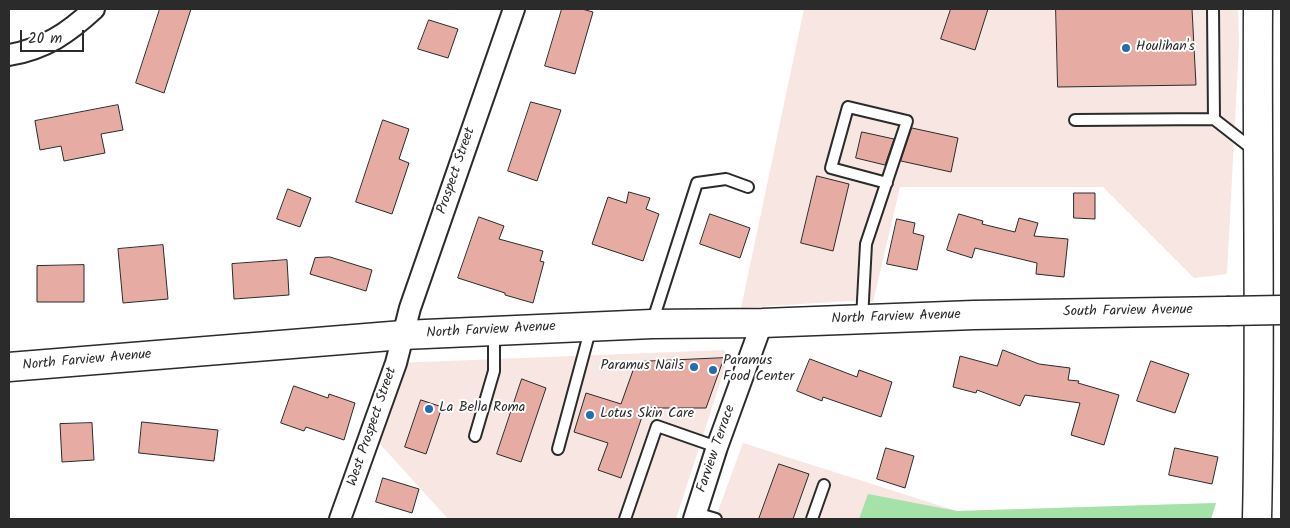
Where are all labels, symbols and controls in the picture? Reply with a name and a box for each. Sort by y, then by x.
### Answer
scale bar [22,20,86,52]
text: 20 m [28,27,62,51]
place label: Houlihan's [1136,40,1195,56]
marker: Houlihan's [1120,42,1132,54]
street label: Prospect Street [434,126,480,216]
street label: South Farview Avenue [1063,302,1193,322]
street label: North Farview Avenue [831,307,961,329]
street label: North Farview Avenue [426,319,556,343]
street label: North Farview Avenue [22,347,152,375]
place label: Paramus Food Center [723,354,794,387]
place label: Paramus Nails [600,359,684,375]
marker: Paramus Nails [688,361,700,373]
marker: Paramus Food Center [707,364,719,376]
street label: West Prospect Street [345,365,401,489]
place label: La Bella Roma [439,401,525,417]
marker: La Bella Roma [423,403,435,415]
street label: Farview Terrace [694,403,740,495]
place label: Lotus Skin Care [600,407,694,423]
marker: Lotus Skin Care [584,409,596,421]

